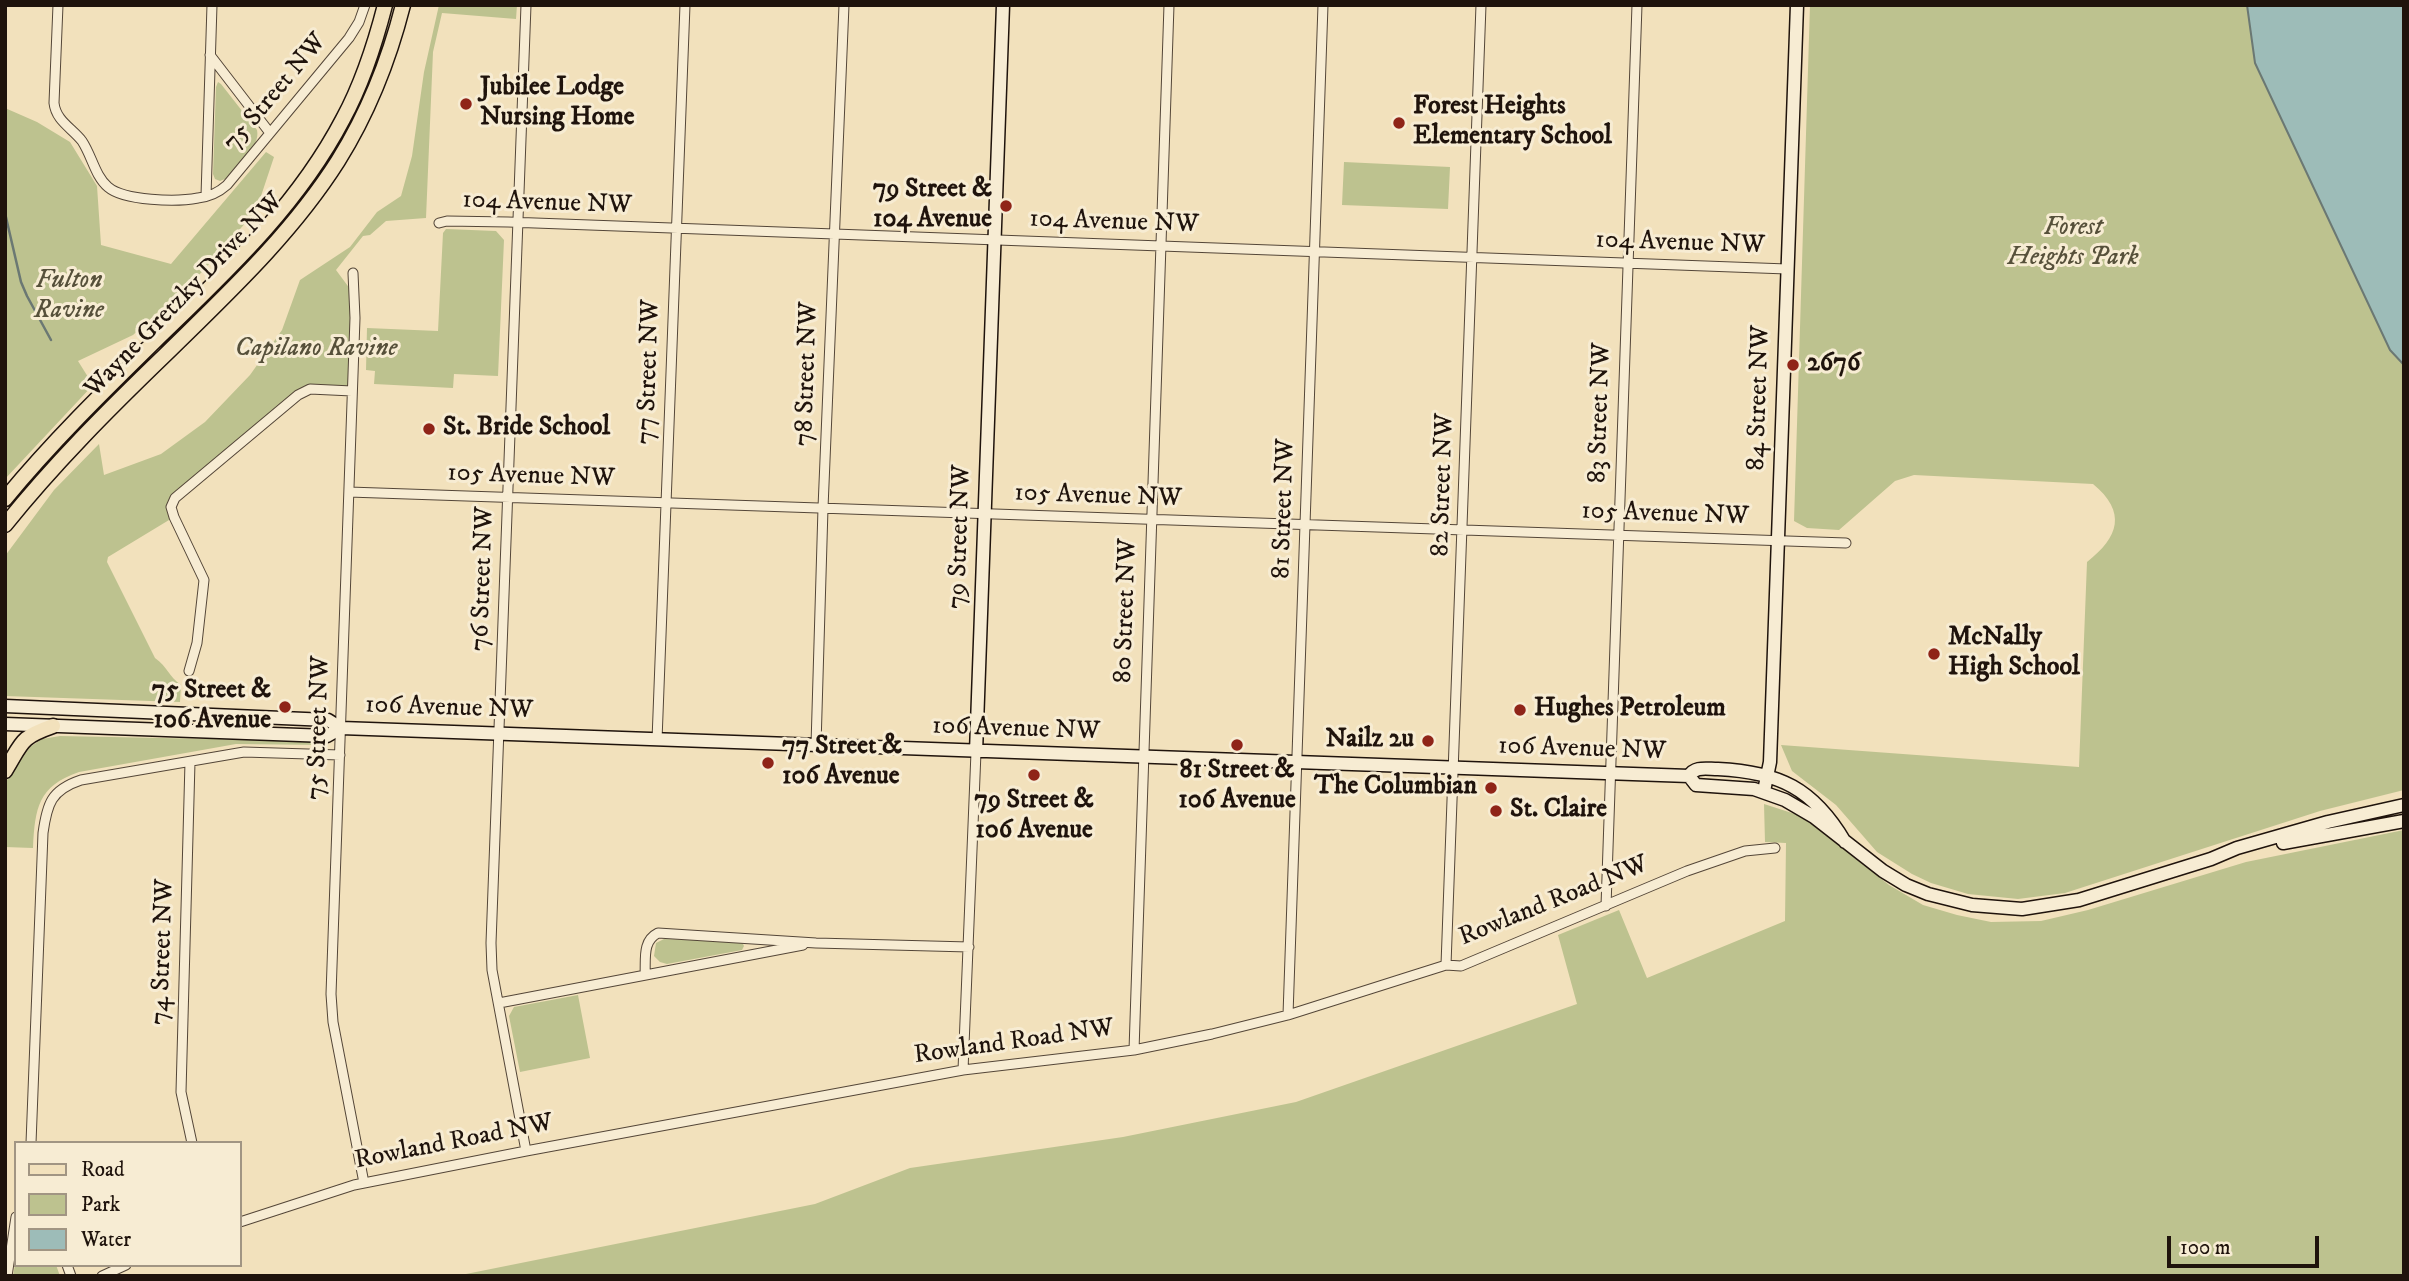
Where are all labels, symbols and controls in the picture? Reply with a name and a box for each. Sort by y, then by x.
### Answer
street label: 75 Street NW [218,28,334,158]
place label: Jubilee Lodge Nursing Home [480,73,635,134]
place label: Forest Heights Elementary School [1413,92,1612,154]
marker: Jubilee Lodge Nursing Home [458,96,474,112]
marker: Forest Heights Elementary School [1391,115,1407,131]
place label: 79 Street & 104 Avenue [873,175,992,236]
street label: 104 Avenue NW [462,185,632,223]
street label: Wayne Gretzky Drive NW [79,187,291,405]
marker: 79 Street & 104 Avenue [998,198,1014,214]
street label: 104 Avenue NW [1029,204,1199,242]
park label: Forest Heights Park [2007,213,2139,274]
street label: 104 Avenue NW [1595,225,1765,263]
park label: Fulton Ravine [34,266,104,328]
street label: 77 Street NW [632,299,668,445]
street label: 78 Street NW [790,301,826,447]
street label: 84 Street NW [1742,325,1778,471]
park label: Capilano Ravine [235,334,397,366]
street label: 83 Street NW [1583,342,1619,484]
place label: 2676 [1807,349,1860,381]
marker: 2676 [1785,357,1801,373]
place label: St. Bride School [443,413,610,445]
street label: 82 Street NW [1426,413,1462,557]
marker: St. Bride School [421,421,437,437]
street label: 81 Street NW [1267,438,1303,580]
street label: 105 Avenue NW [447,458,615,496]
street label: 79 Street NW [943,464,979,610]
street label: 105 Avenue NW [1014,478,1182,516]
street label: 105 Avenue NW [1581,496,1749,534]
street label: 76 Street NW [466,506,502,652]
street label: 80 Street NW [1109,538,1145,684]
place label: McNally High School [1948,623,2080,684]
marker: McNally High School [1926,646,1942,662]
street label: 75 Street NW [302,655,338,801]
place label: 75 Street & 106 Avenue [152,676,271,738]
street label: 106 Avenue NW [364,690,534,728]
place label: Hughes Petroleum [1534,694,1726,726]
marker: 75 Street & 106 Avenue [277,699,293,715]
marker: Hughes Petroleum [1512,702,1528,718]
street label: 106 Avenue NW [931,711,1101,749]
place label: Nailz 2u [1326,725,1414,757]
street label: 106 Avenue NW [1497,731,1667,769]
place label: 77 Street & 106 Avenue [782,732,902,794]
marker: Nailz 2u [1420,733,1436,749]
marker: 81 Street & 106 Avenue [1229,737,1245,753]
marker: 77 Street & 106 Avenue [760,755,776,771]
place label: 81 Street & 106 Avenue [1178,756,1296,818]
marker: 79 Street & 106 Avenue [1026,767,1042,783]
place label: The Columbian [1314,772,1477,804]
marker: The Columbian [1483,780,1499,796]
place label: 79 Street & 106 Avenue [974,786,1094,848]
place label: St. Claire [1510,795,1607,827]
marker: St. Claire [1488,803,1504,819]
street label: Rowland Road NW [1455,850,1653,954]
street label: 74 Street NW [146,878,182,1026]
street label: Rowland Road NW [912,1014,1116,1072]
street label: Rowland Road NW [352,1108,556,1178]
legend [14,1141,242,1267]
text: Road [81,1157,125,1183]
text: Park [81,1192,120,1218]
scale bar [2171,1222,2323,1266]
text: Water [81,1227,131,1253]
text: 100 m [2180,1235,2231,1261]

